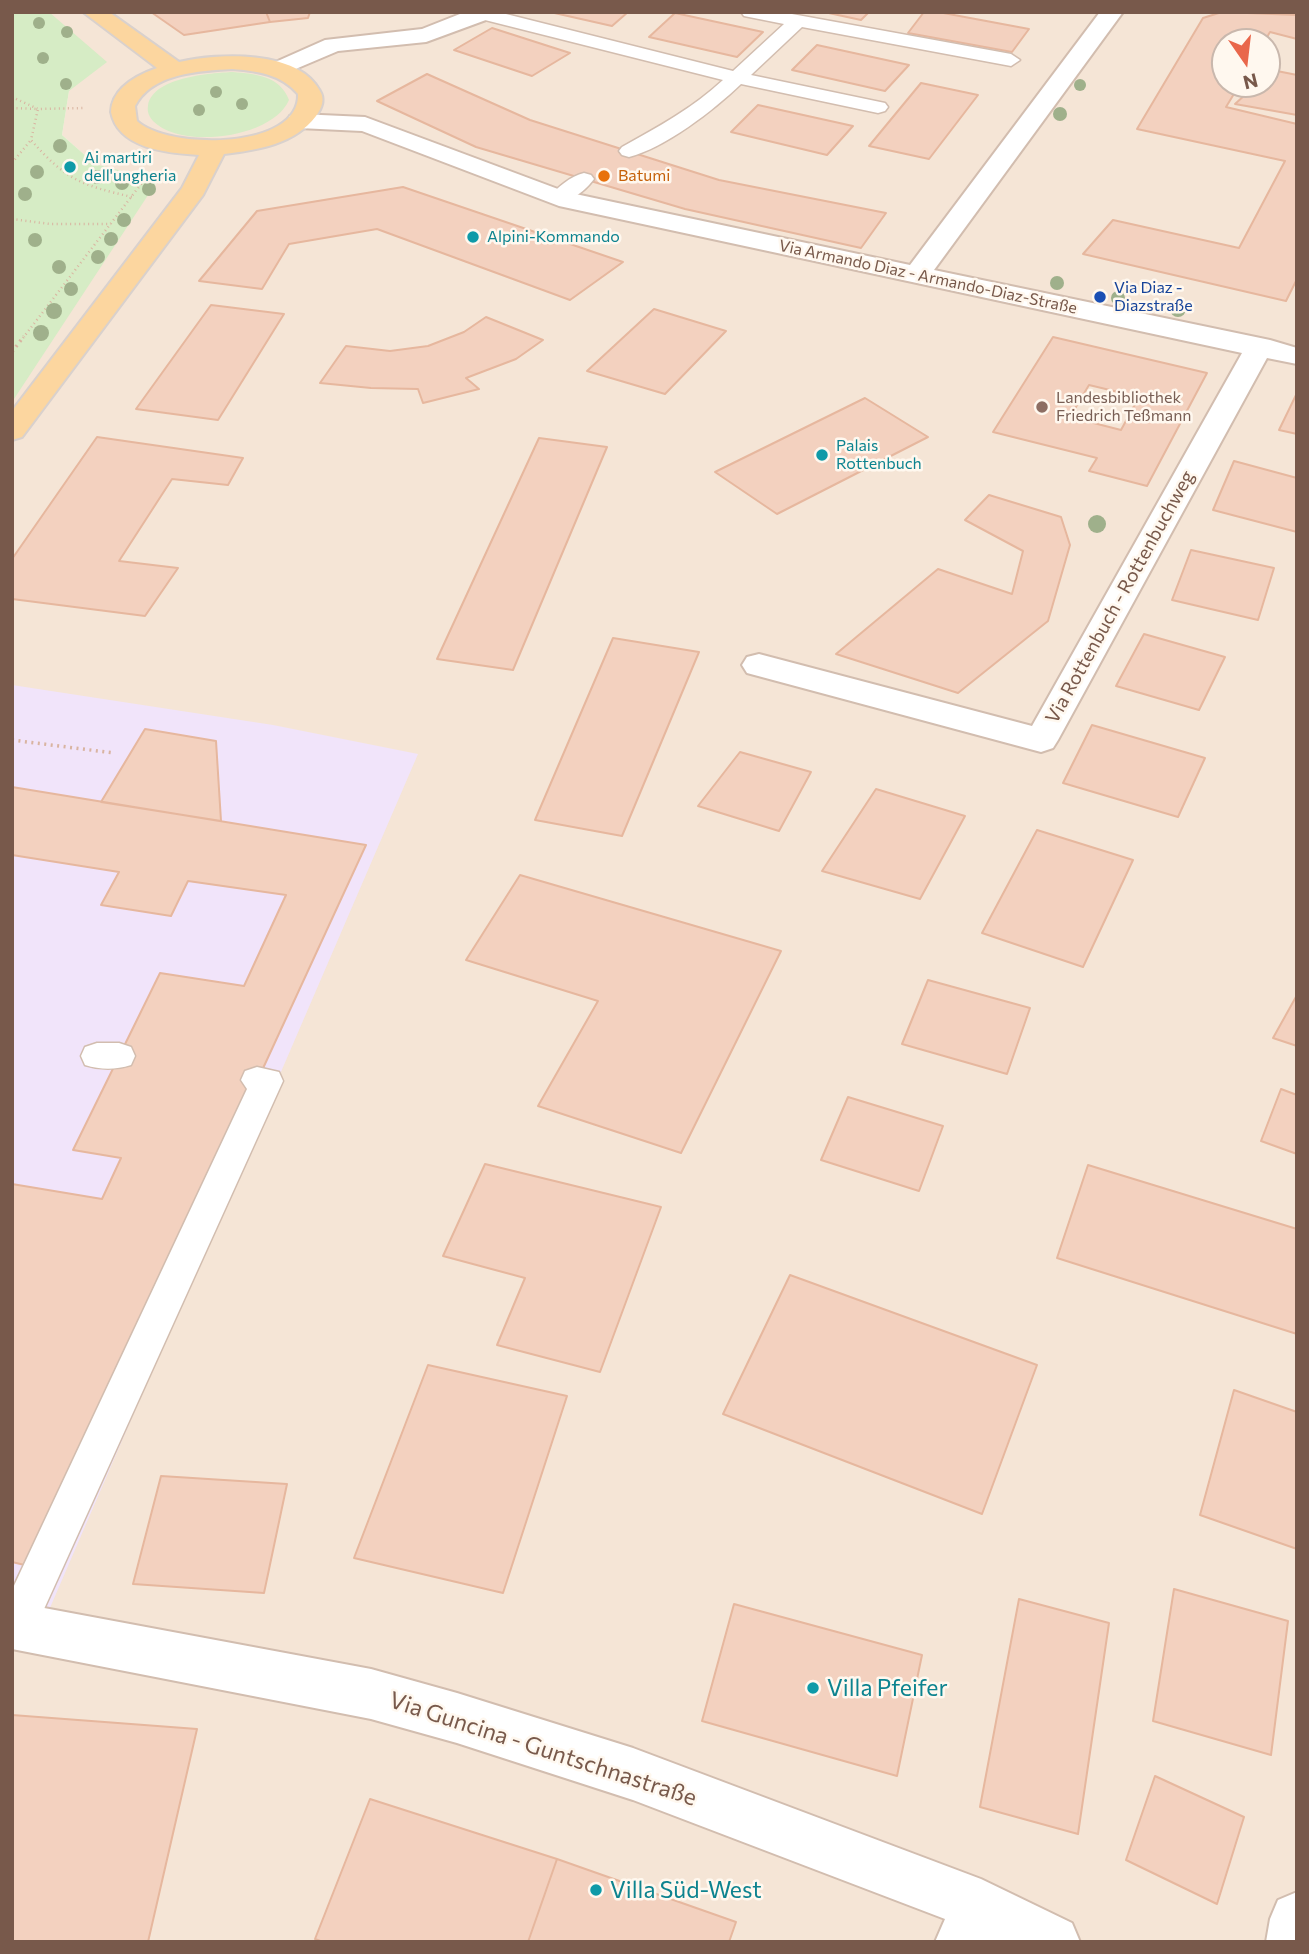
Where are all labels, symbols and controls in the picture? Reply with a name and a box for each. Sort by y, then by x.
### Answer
north arrow [1211,28,1281,98]
text: N [1241,69,1260,95]
place label: Ai martiri dell'ungheria [84,148,176,186]
marker: Ai martiri dell'ungheria [62,159,78,175]
place label: Batumi [618,166,670,186]
marker: Batumi [596,168,612,184]
place label: Alpini-Kommando [487,227,620,247]
marker: Alpini-Kommando [465,229,481,245]
street label: Via Armando Diaz - Armando-Diaz-Straße [777,236,1079,318]
place label: Via Diaz - Diazstraße [1114,278,1193,316]
marker: Via Diaz - Diazstraße [1092,289,1108,305]
place label: Landesbibliothek Friedrich Teßmann [1056,388,1191,426]
marker: Landesbibliothek Friedrich Teßmann [1034,399,1050,415]
place label: Palais Rottenbuch [836,436,922,474]
marker: Palais Rottenbuch [814,447,830,463]
street label: Via Rottenbuch - Rottenbuchweg [1041,467,1199,727]
place label: Villa Pfeifer [827,1674,948,1702]
marker: Villa Pfeifer [805,1680,821,1696]
street label: Via Guncina - Guntschnastraße [386,1686,700,1812]
place label: Villa Süd-West [610,1876,762,1904]
marker: Villa Süd-West [588,1882,604,1898]

